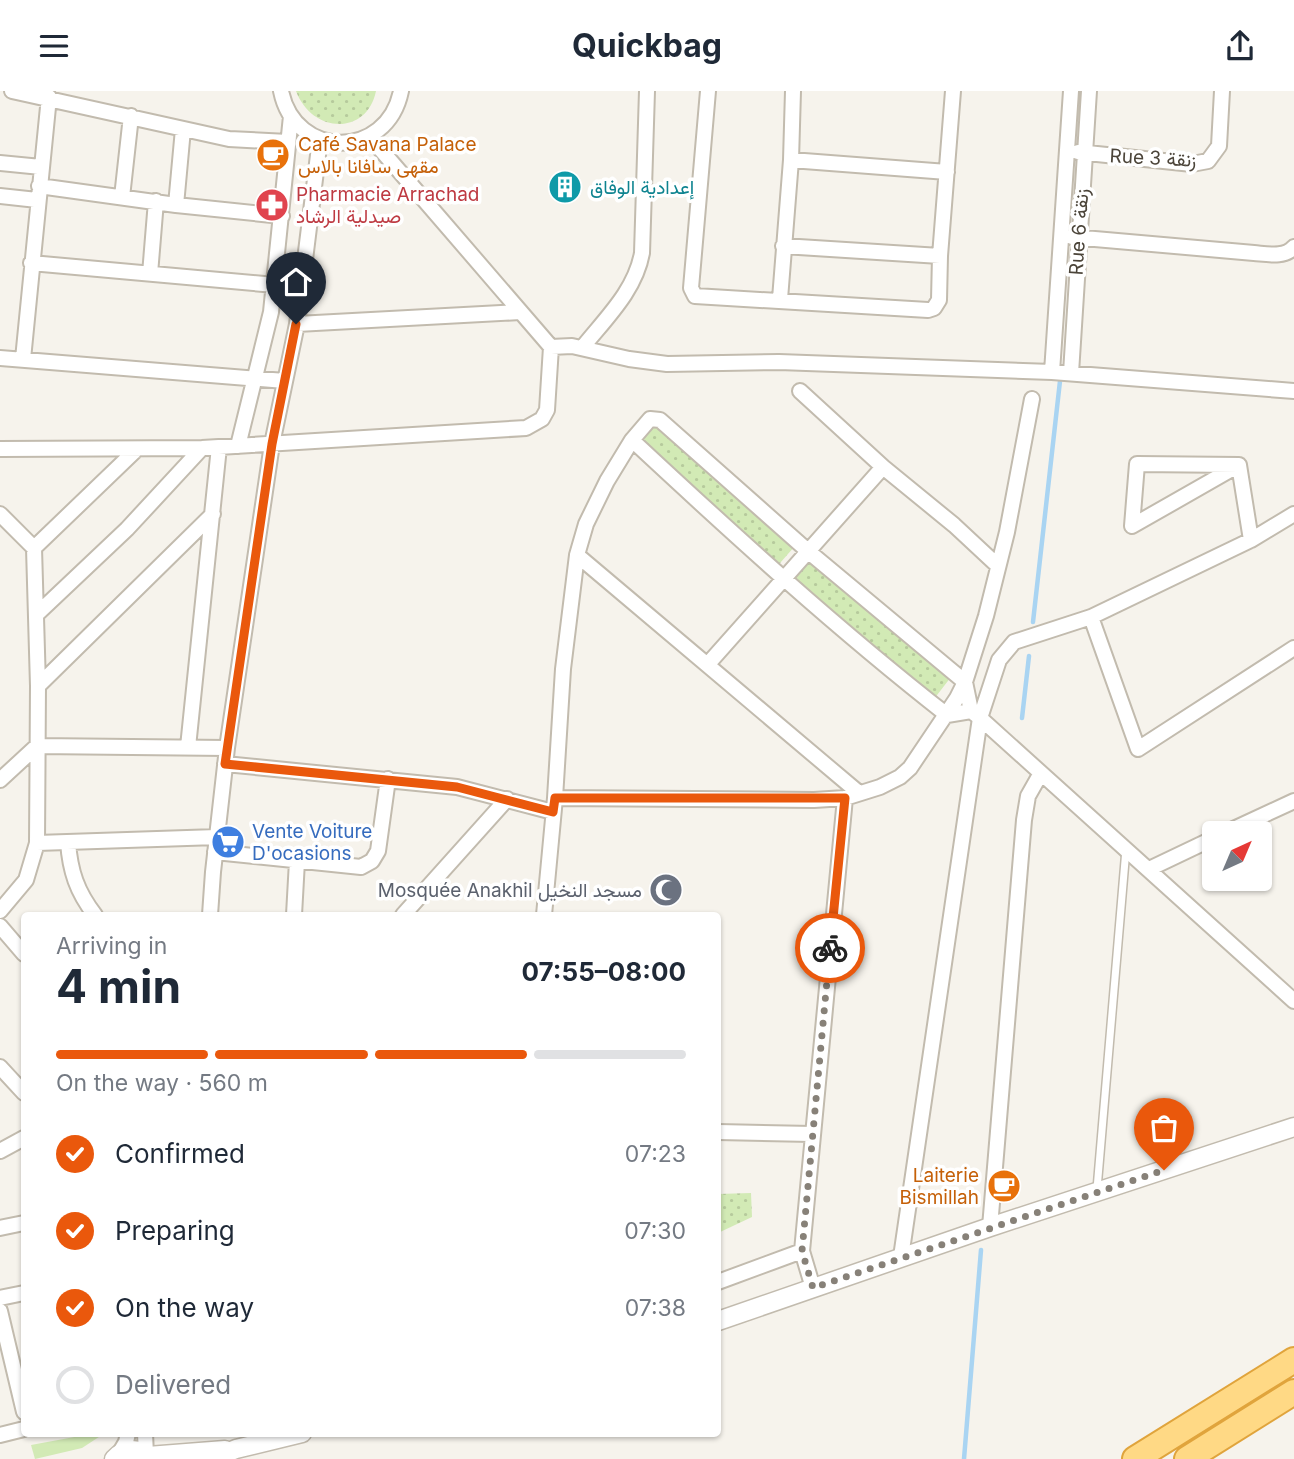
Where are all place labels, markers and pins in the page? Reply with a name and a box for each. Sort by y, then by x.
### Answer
place label: Café Savana Palace مقهى سافانا بالاس [298,133,477,178]
cafe icon: Café Savana Palace مقهى سافانا بالاس [254,136,292,174]
building icon: إعدادية الوفاق [546,168,584,206]
place label: إعدادية الوفاق [590,176,694,200]
place label: Pharmacie Arrachad صيدلية الرشاد [296,183,479,228]
pharmacy icon: Pharmacie Arrachad صيدلية الرشاد [253,186,291,224]
pin [266,252,326,324]
place label: Vente Voiture D'ocasions [252,820,372,865]
supermarket icon: Vente Voiture D'ocasions [209,823,247,861]
mosque icon: Mosquée Anakhil مسجد النخيل [647,871,685,909]
place label: Mosquée Anakhil مسجد النخيل [378,879,642,902]
pin [1134,1098,1194,1170]
place label: Laiterie Bismillah [900,1164,979,1209]
cafe icon: Laiterie Bismillah [985,1167,1023,1205]

